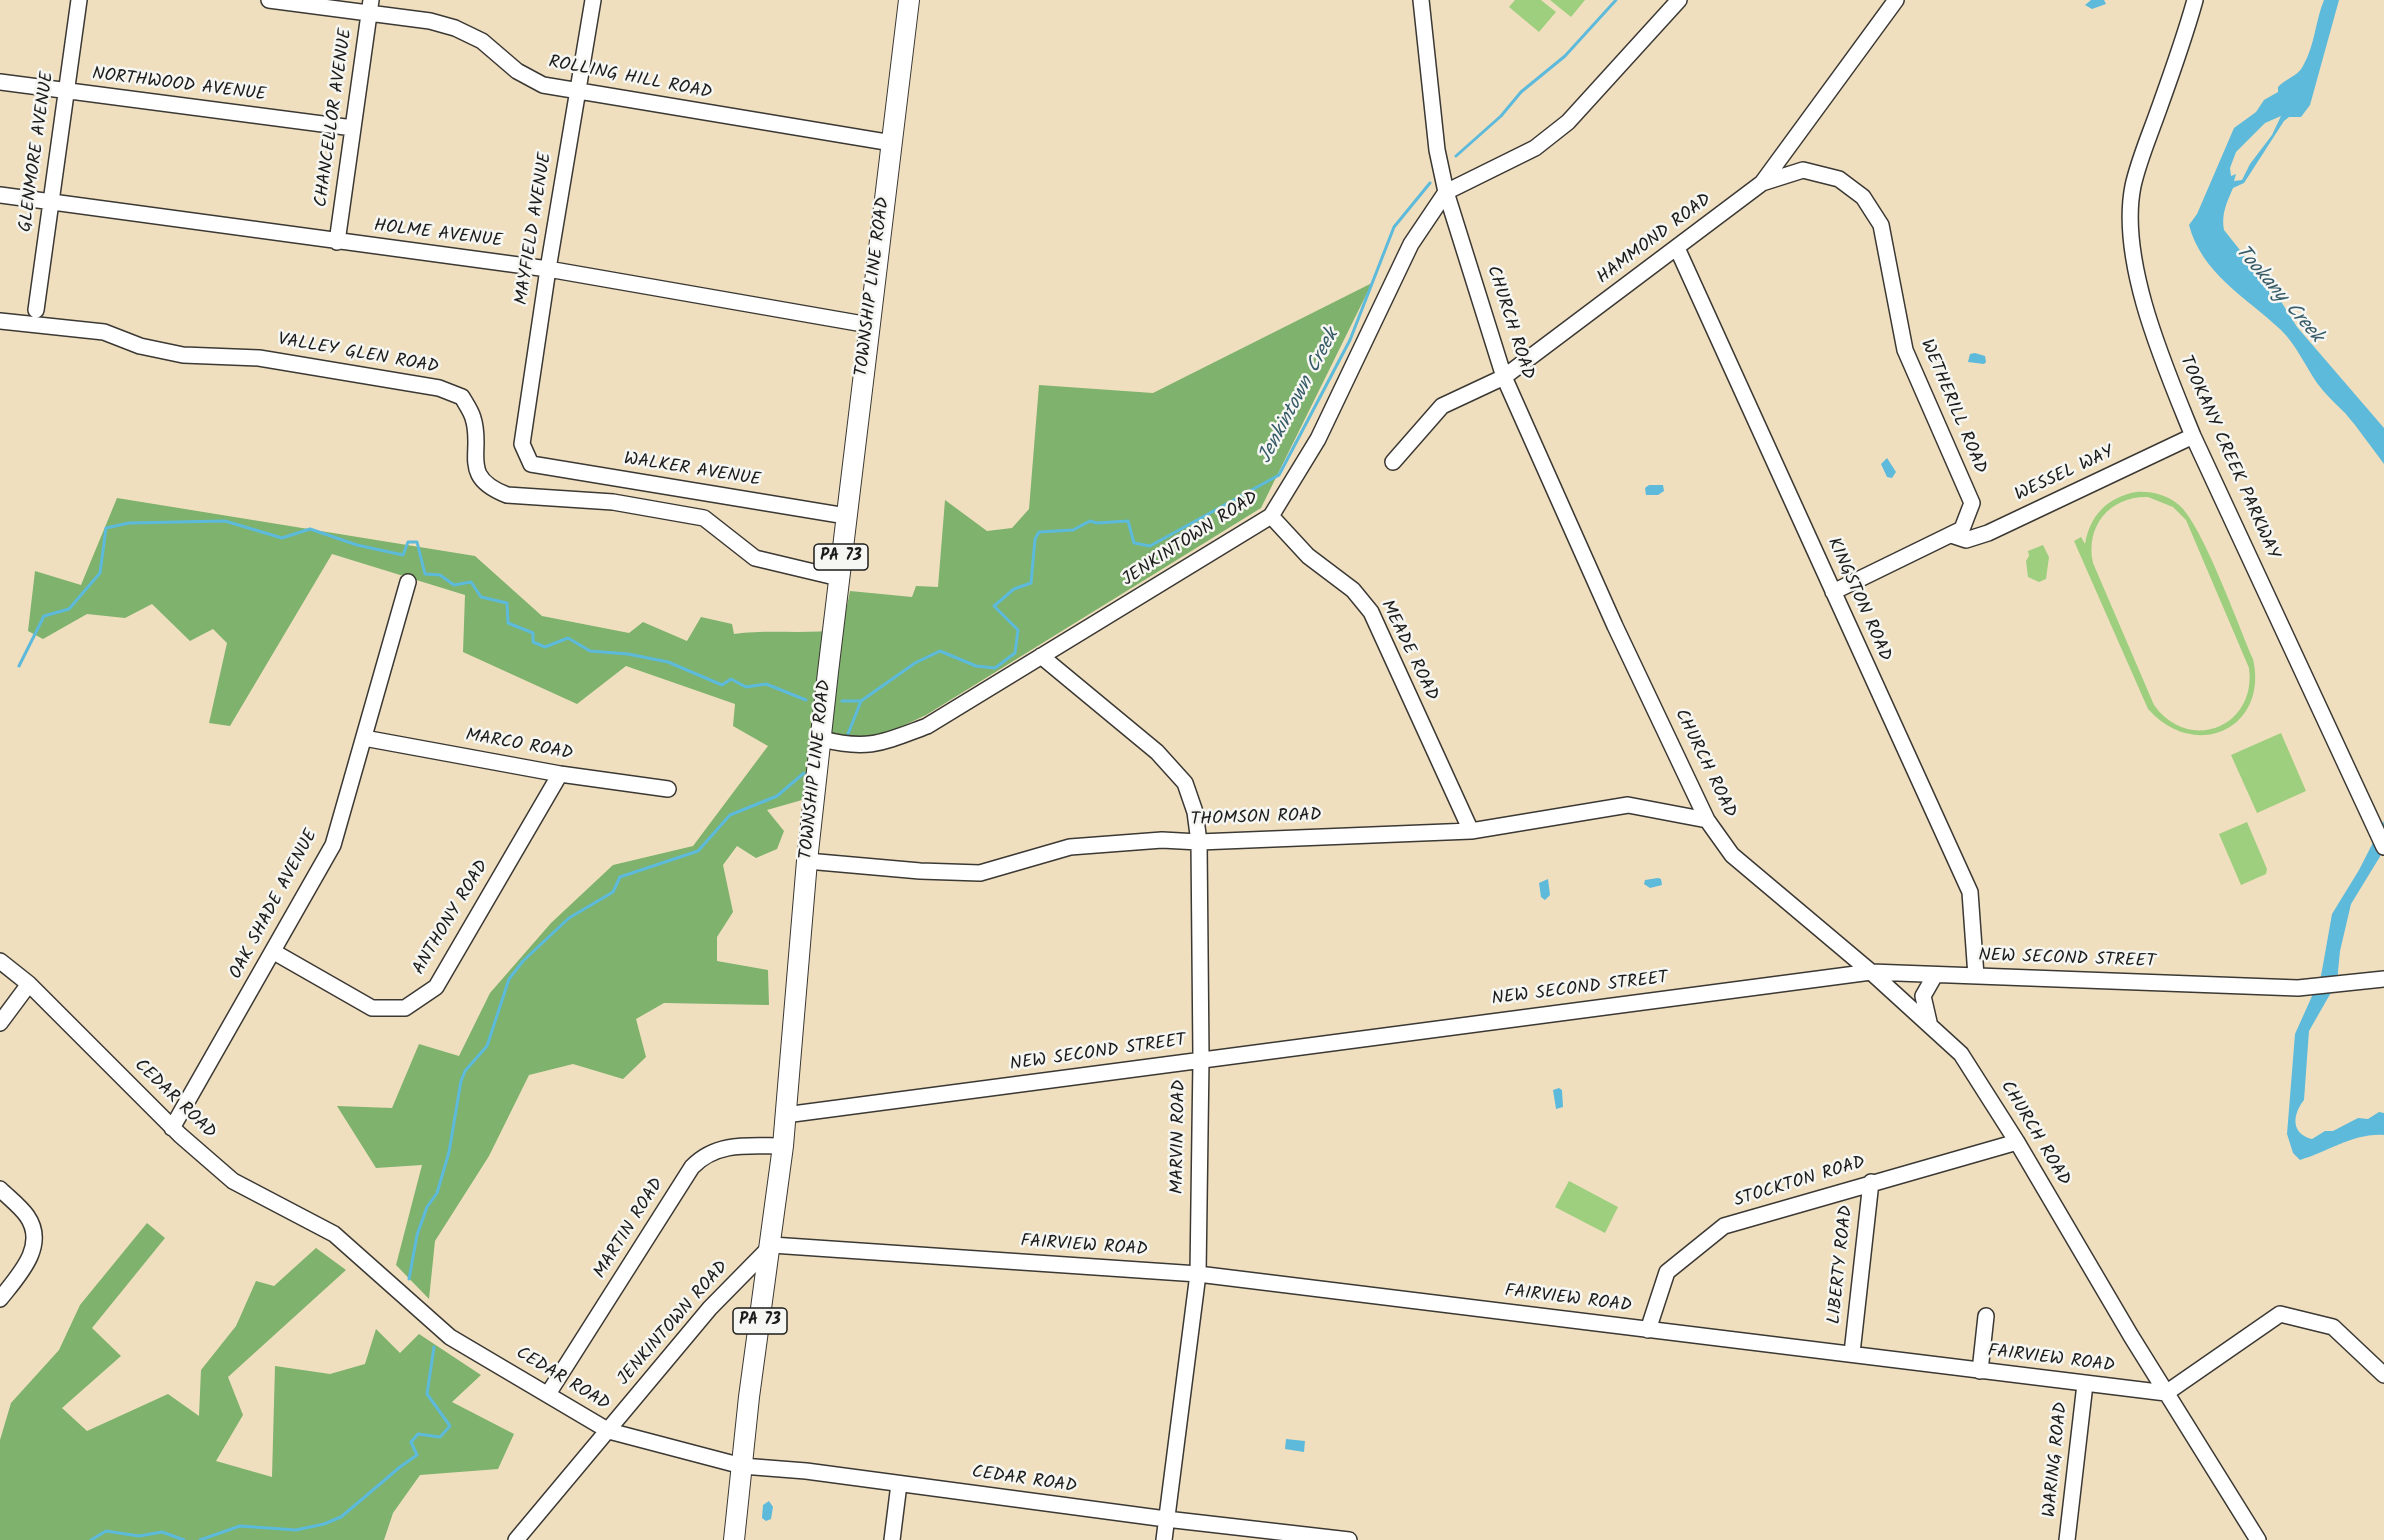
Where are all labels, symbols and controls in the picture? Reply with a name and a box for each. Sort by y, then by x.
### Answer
street label: CHANCELLOR AVENUE [312,27,358,209]
street label: ROLLING HILL ROAD [547,53,713,105]
street label: NORTHWOOD AVENUE [91,65,267,107]
street label: GLENMORE AVENUE [16,70,60,234]
street label: MAYFIELD AVENUE [512,151,558,307]
street label: HAMMOND ROAD [1594,190,1716,290]
street label: TOWNSHIP LINE ROAD [852,196,896,378]
street label: HOLME AVENUE [372,216,504,254]
water label: Tookany Creek [2229,241,2327,349]
street label: CHURCH ROAD [1480,263,1538,383]
water label: Jenkintown Creek [1254,326,1346,468]
street label: VALLEY GLEN ROAD [276,330,440,380]
street label: WETHERILL ROAD [1914,337,1990,477]
street label: TOOKANY CREEK PARKWAY [2173,353,2283,563]
street label: WESSEL WAY [2012,443,2118,507]
street label: WALKER AVENUE [622,450,762,492]
street label: JENKINTOWN ROAD [1119,488,1263,592]
street label: KINGSTON ROAD [1821,535,1895,665]
road number: PA 73 [814,544,868,570]
street label: MEADE ROAD [1374,597,1442,705]
street label: TOWNSHIP LINE ROAD [797,679,837,861]
street label: CHURCH ROAD [1668,706,1740,822]
street label: MARCO ROAD [464,726,574,766]
street label: THOMSON ROAD [1190,806,1322,832]
street label: OAK SHADE AVENUE [226,827,324,983]
street label: ANTHONY ROAD [409,857,495,979]
street label: NEW SECOND STREET [1978,946,2156,974]
street label: NEW SECOND STREET [1491,968,1669,1012]
street label: NEW SECOND STREET [1009,1031,1187,1077]
street label: CEDAR ROAD [128,1056,220,1144]
street label: CHURCH ROAD [1994,1078,2074,1190]
street label: MARVIN ROAD [1168,1080,1192,1194]
street label: STOCKTON ROAD [1732,1153,1868,1213]
street label: MARTIN ROAD [591,1175,669,1283]
street label: LIBERTY ROAD [1825,1205,1859,1325]
street label: FAIRVIEW ROAD [1020,1232,1148,1262]
street label: JENKINTOWN ROAD [614,1257,734,1391]
street label: FAIRVIEW ROAD [1503,1282,1633,1318]
road number: PA 73 [733,1308,787,1334]
street label: FAIRVIEW ROAD [1986,1342,2116,1378]
street label: CEDAR ROAD [511,1344,613,1416]
street label: WARING ROAD [2040,1401,2074,1519]
street label: CEDAR ROAD [970,1463,1078,1499]

